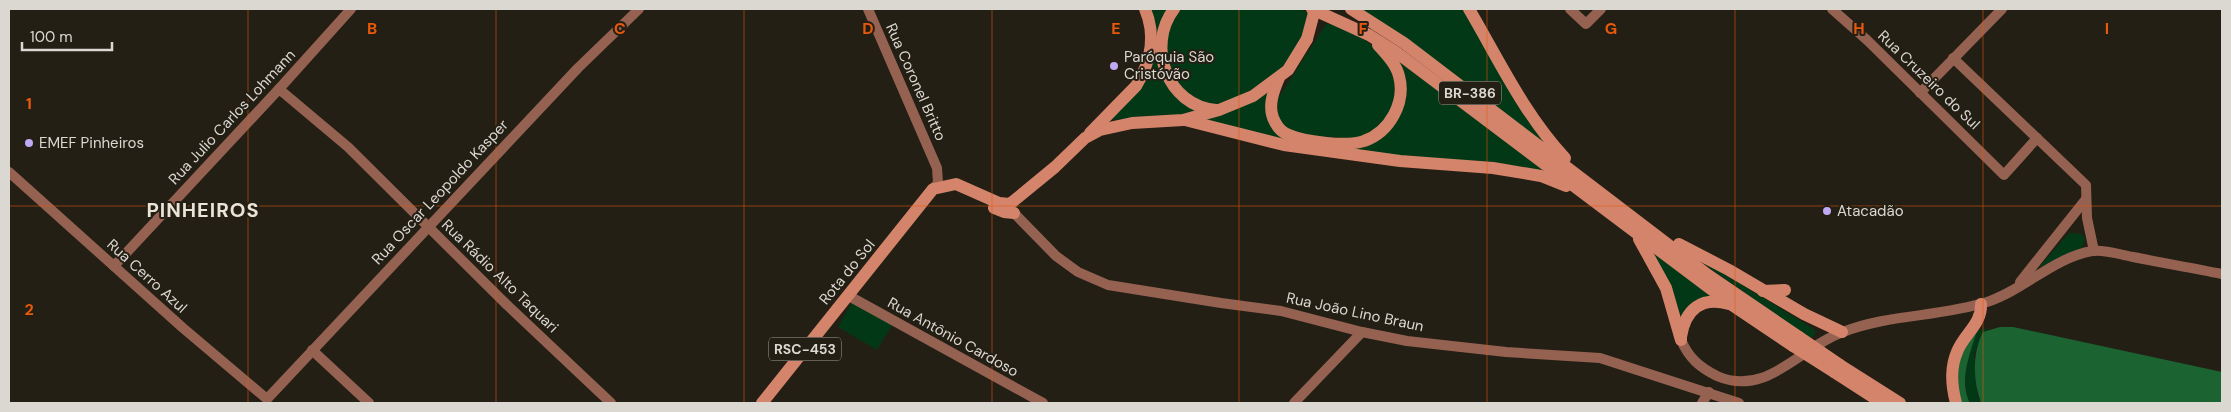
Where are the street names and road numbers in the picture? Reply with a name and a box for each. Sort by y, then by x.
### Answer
street label: Rua Coronel Britto [881,20,951,144]
street label: Rua Cruzeiro do Sul [1874,26,1984,134]
street label: Rua Julio Carlos Lohmann [164,45,300,189]
road number: BR-386 [1439,82,1501,105]
street label: Rua Oscar Leopoldo Kasper [367,115,513,269]
street label: Rua Rádio Alto Taquari [437,215,563,337]
street label: Rua Cerro Azul [103,235,191,317]
street label: Rota do Sol [815,235,879,309]
street label: Rua João Lino Braun [1284,288,1426,336]
street label: Rua Antônio Cardoso [884,293,1022,381]
road number: RSC-453 [769,338,841,360]

